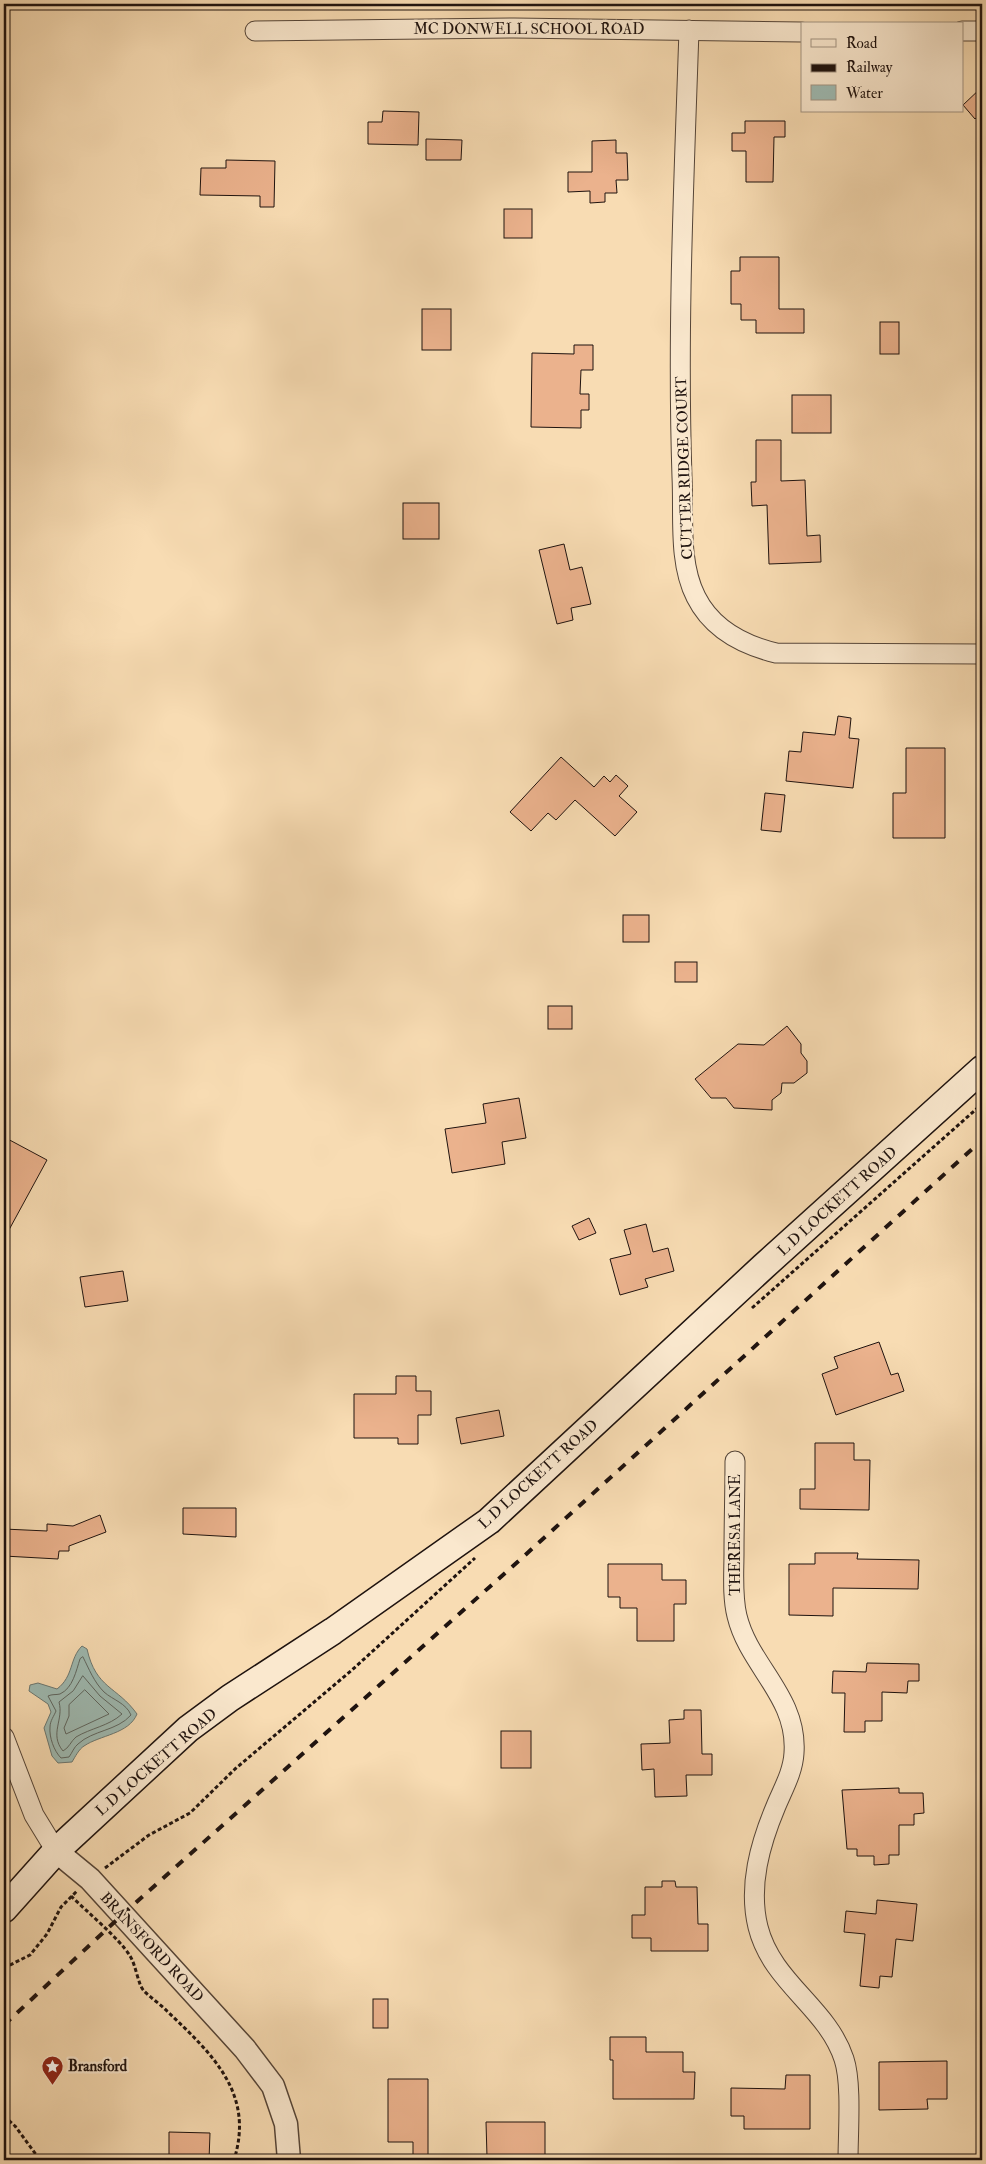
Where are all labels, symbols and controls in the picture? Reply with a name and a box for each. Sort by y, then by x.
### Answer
street label: MC DONWELL SCHOOL ROAD [413,20,645,39]
legend [801,22,964,112]
text: Road [846,34,878,53]
text: Railway [846,58,893,77]
text: Water [845,84,883,103]
street label: CUTTER RIDGE COURT [672,376,697,560]
street label: L D LOCKETT ROAD [774,1143,901,1260]
street label: L D LOCKETT ROAD [475,1416,602,1533]
street label: THERESA LANE [726,1474,745,1596]
street label: L D LOCKETT ROAD [92,1704,221,1820]
street label: BRANSFORD ROAD [96,1888,208,2006]
place icon: Bransford [40,2054,64,2085]
place label: Bransford [68,2057,128,2076]

